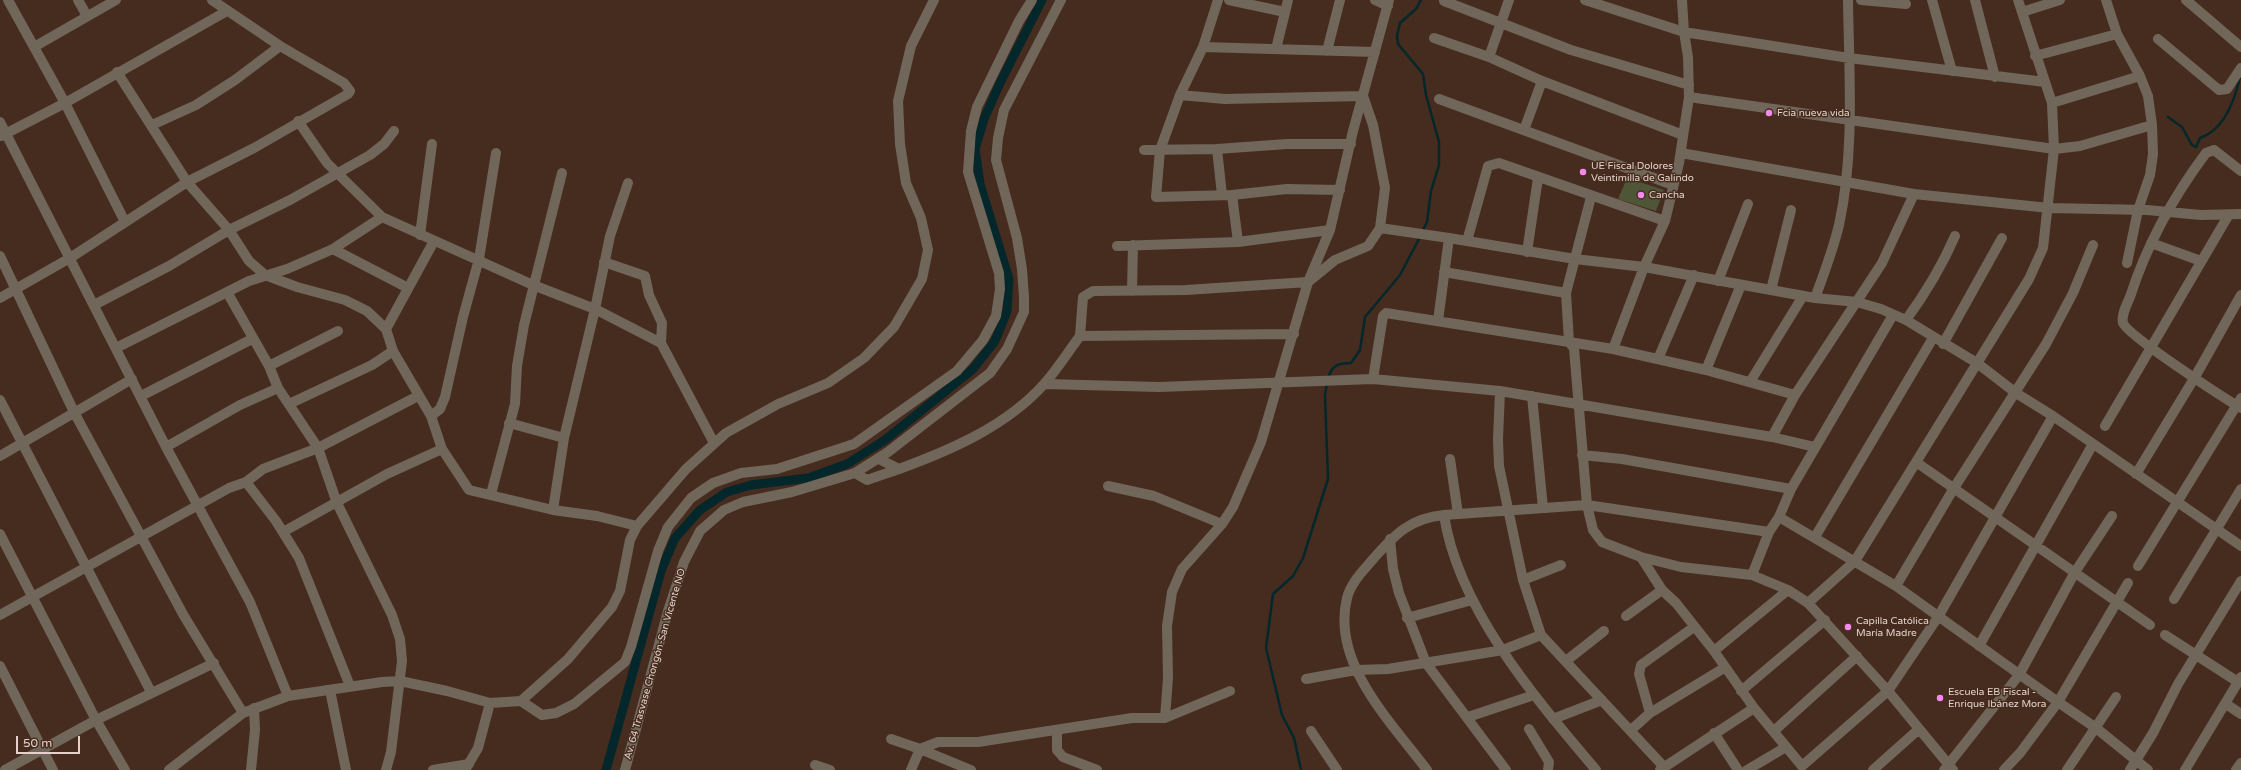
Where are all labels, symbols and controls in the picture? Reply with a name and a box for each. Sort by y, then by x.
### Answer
place label: Fcia nueva vida [1777,107,1850,119]
marker: Fcia nueva vida [1764,108,1774,118]
place label: UE Fiscal Dolores Veintimilla de Galindo [1591,160,1694,184]
marker: UE Fiscal Dolores Veintimilla de Galindo [1578,167,1588,177]
place label: Cancha [1649,189,1685,201]
marker: Cancha [1636,190,1646,200]
street label: Av. 64 Trasvase Chongón-San Vicente NO [622,567,688,761]
place label: Capilla Católica María Madre [1856,615,1929,638]
marker: Capilla Católica María Madre [1843,622,1853,632]
place label: Escuela EB Fiscal - Enrique Ibánez Mora [1948,686,2046,710]
marker: Escuela EB Fiscal - Enrique Ibánez Mora [1935,693,1945,703]
scale bar [18,728,82,754]
text: 50 m [23,736,52,750]

